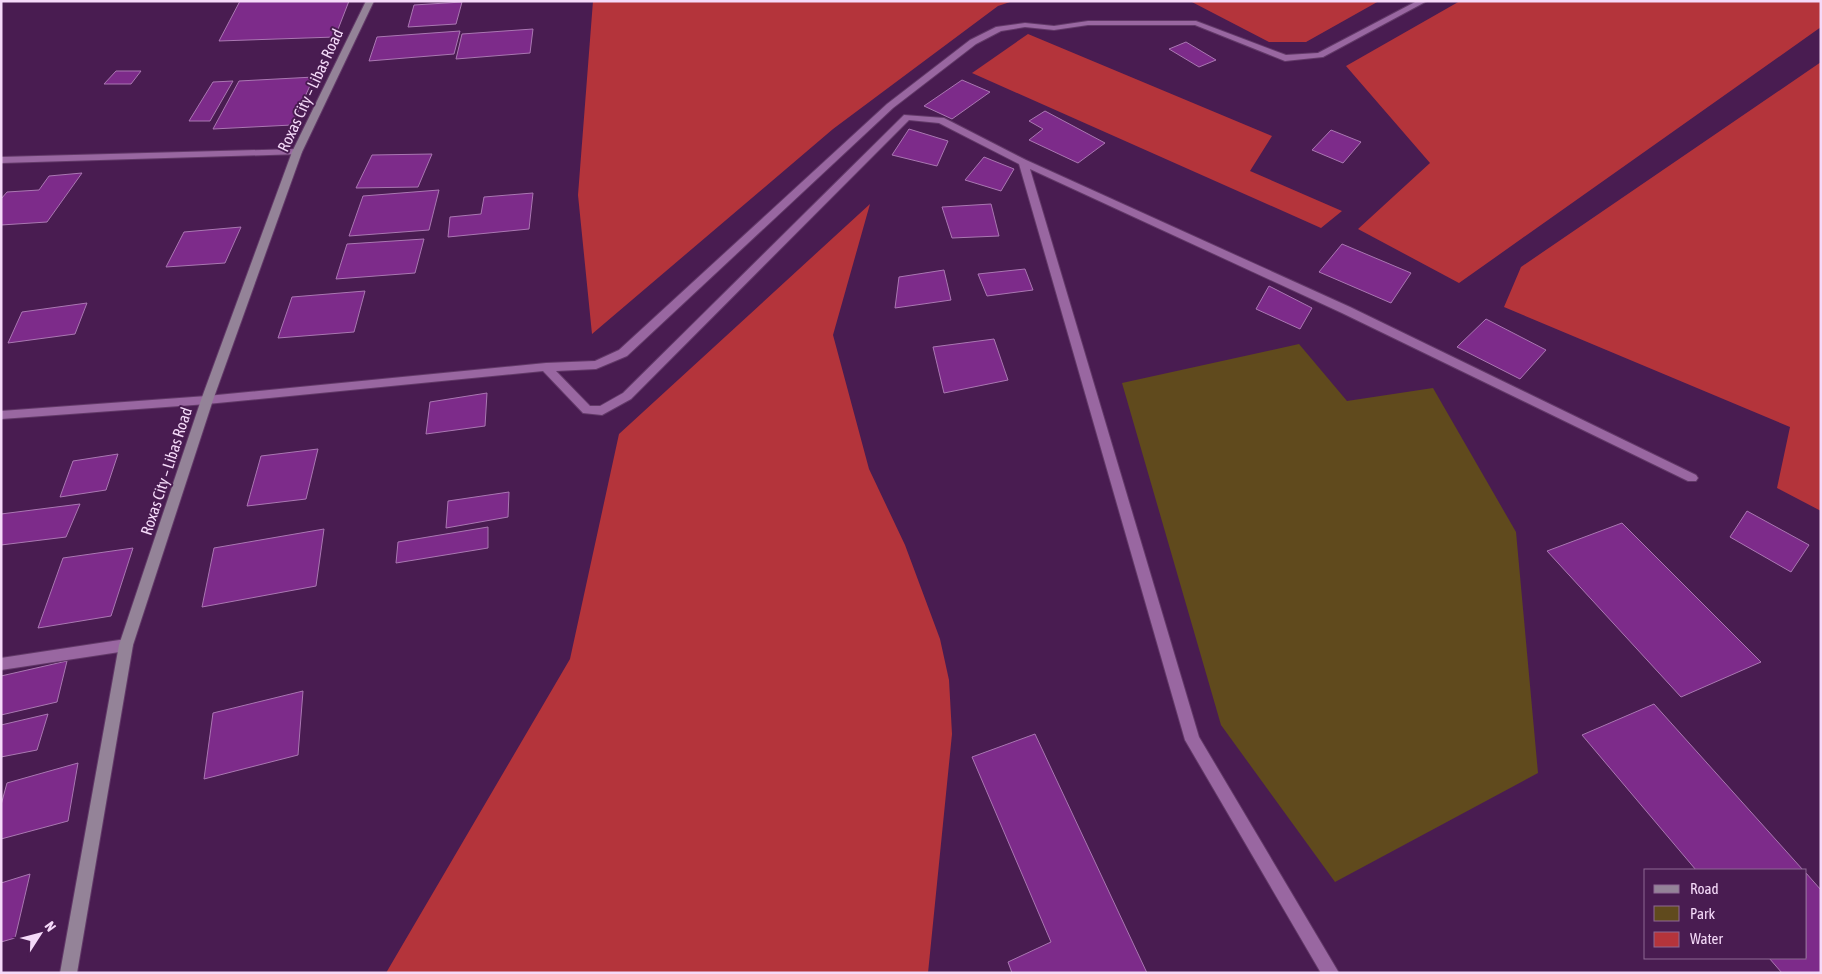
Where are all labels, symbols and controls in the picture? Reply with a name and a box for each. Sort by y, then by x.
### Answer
street label: Roxas City – Libas Road [274,26,347,155]
street label: Roxas City – Libas Road [137,405,196,537]
legend [1644,869,1807,959]
text: Road [1690,880,1719,897]
text: Park [1690,905,1715,922]
north arrow [15,909,65,959]
text: N [42,918,59,934]
text: Water [1690,930,1723,947]

